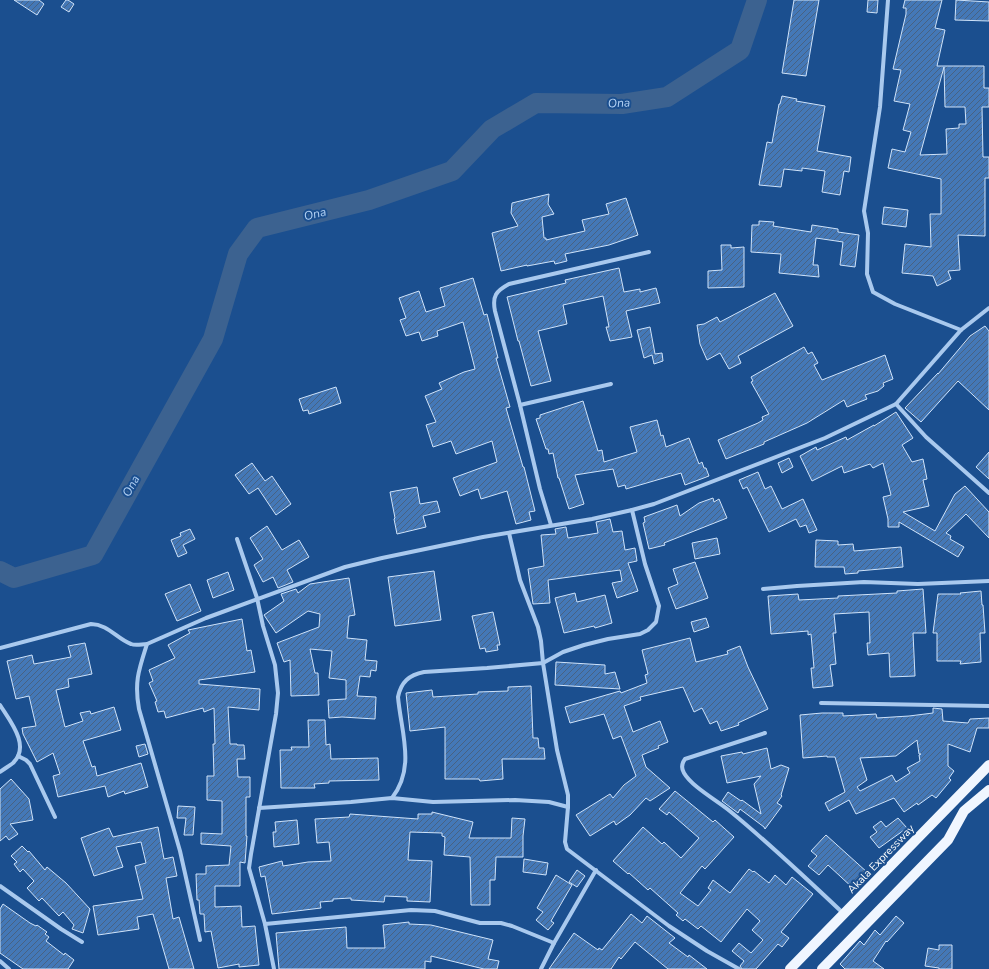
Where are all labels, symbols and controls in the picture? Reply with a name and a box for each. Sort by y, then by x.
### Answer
water label: Ona [607,94,631,112]
water label: Ona [302,204,328,224]
water label: Ona [119,472,143,500]
street label: Akala Expressway [844,821,918,897]

